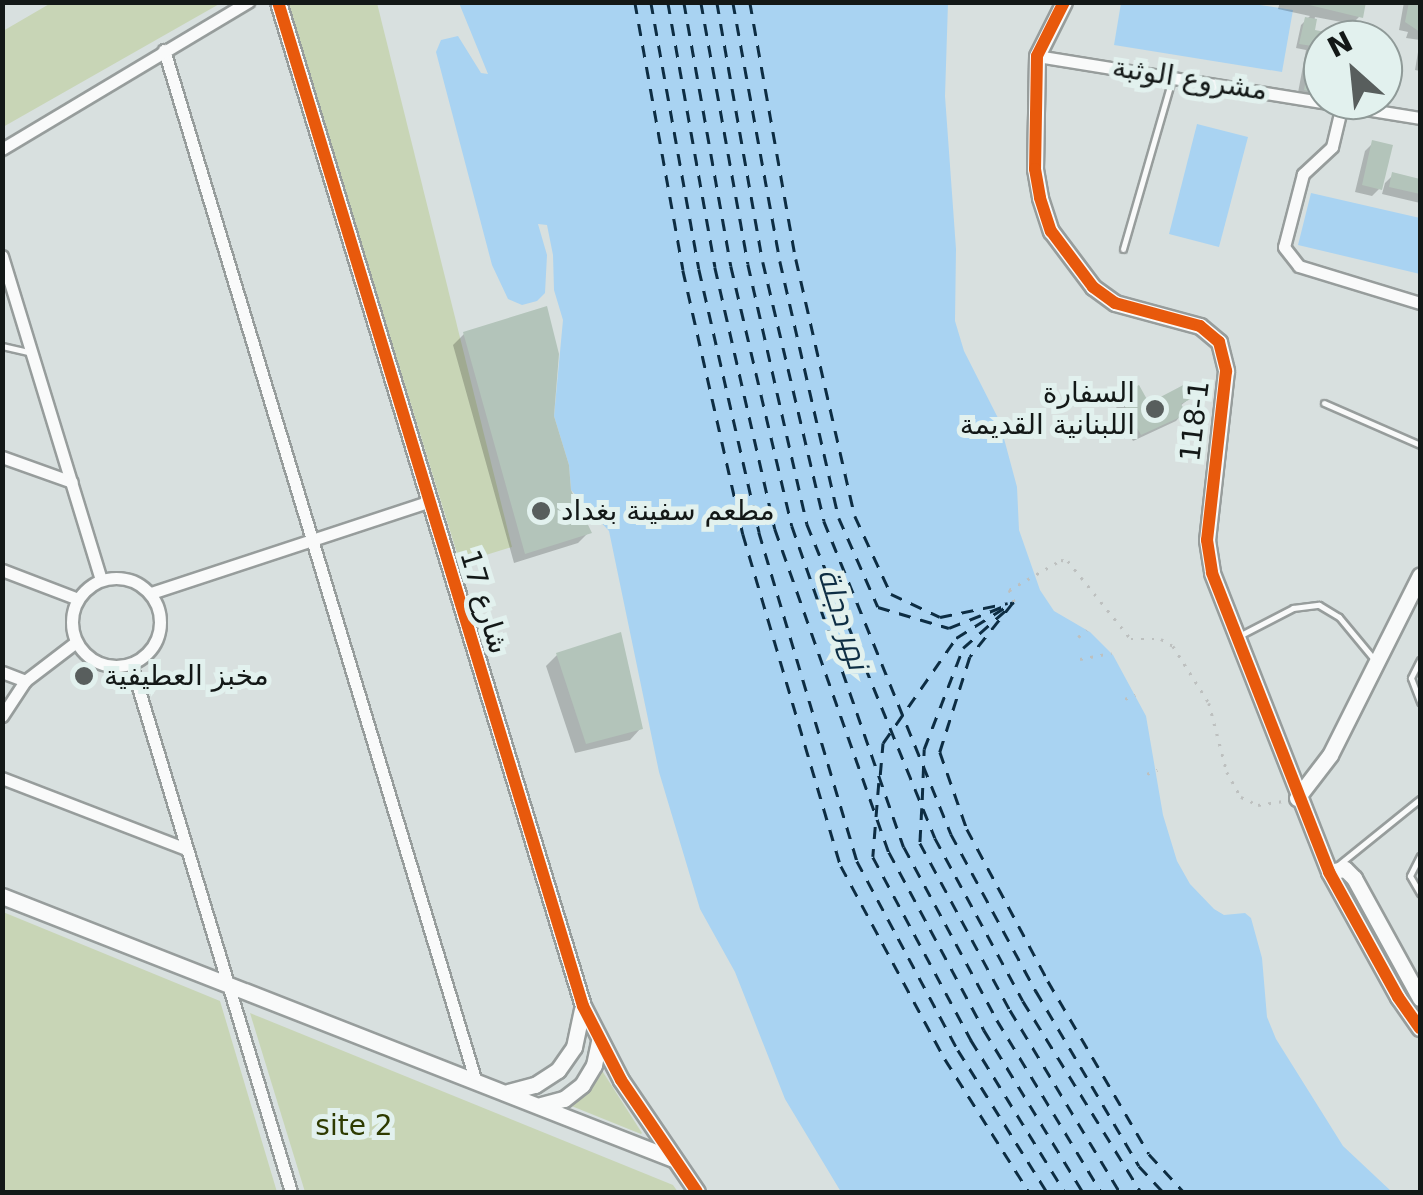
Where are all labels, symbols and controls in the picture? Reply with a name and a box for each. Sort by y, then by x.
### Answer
north arrow [1303,20,1403,120]
text: N [1322,25,1358,65]
street label: مشروع الوثبة [1110,50,1270,108]
place label: السفارة اللبنانية القديمة [960,376,1135,442]
street label: 118-1 [1173,379,1217,463]
marker: السفارة اللبنانية القديمة [1144,398,1166,420]
place label: مطعم سفينة بغداد [561,494,775,528]
marker: مطعم سفينة بغداد [530,500,552,522]
street label: شارع 17 [452,546,516,658]
water label: نهر دجلة [810,564,876,674]
place label: مخبز العطيفية [104,659,269,693]
marker: مخبز العطيفية [73,665,95,687]
park label: site 2 [315,1109,393,1143]

